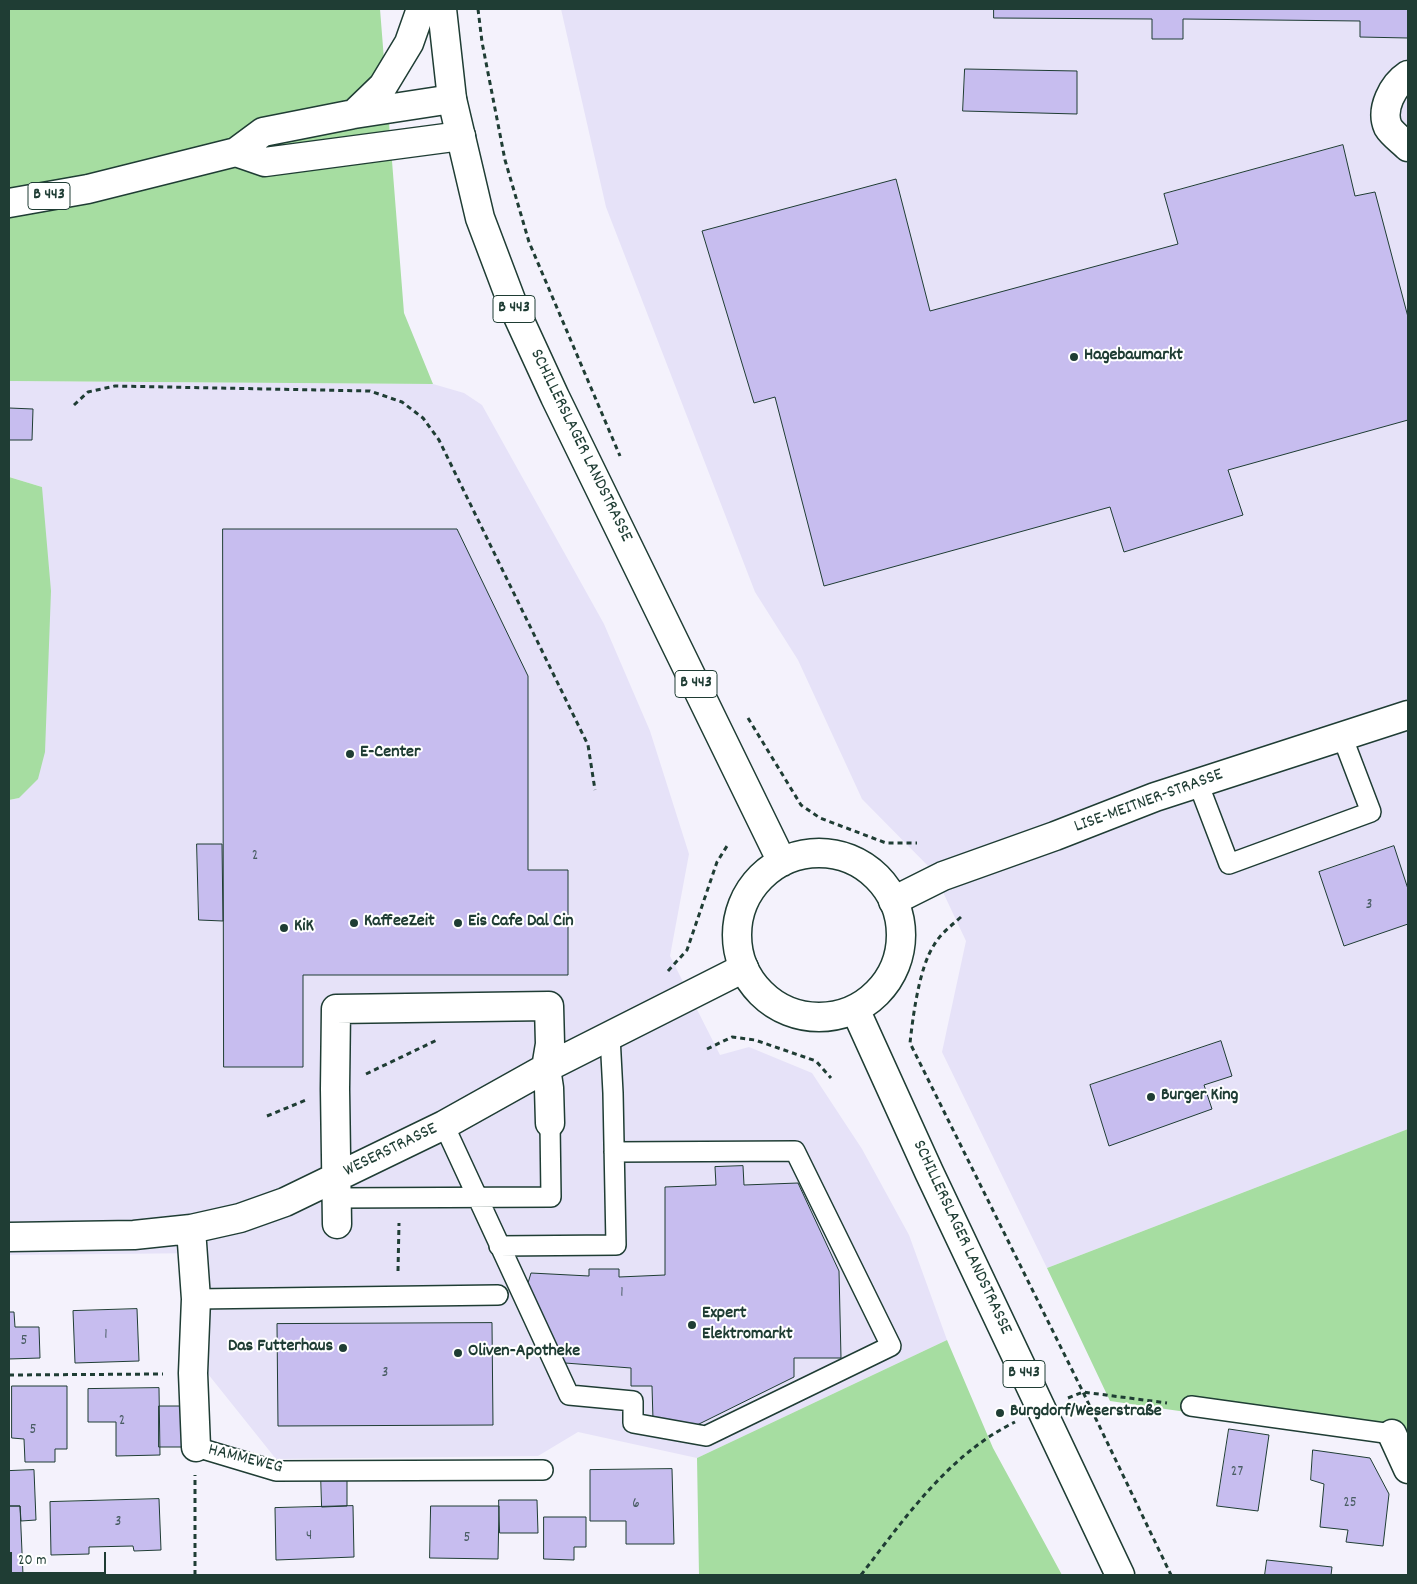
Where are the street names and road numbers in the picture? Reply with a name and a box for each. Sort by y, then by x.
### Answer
road number: B 443 [28,182,70,210]
road number: B 443 [493,296,535,322]
street label: SCHILLERSLAGER LANDSTRASSE [524,346,636,546]
road number: B 443 [675,671,717,698]
street label: LISE-MEITNER-STRASSE [1072,765,1226,839]
street label: WESERSTRASSE [341,1119,441,1183]
street label: SCHILLERSLAGER LANDSTRASSE [906,1137,1016,1339]
road number: B 443 [1003,1360,1045,1388]
street label: HAMMEWEG [206,1440,284,1480]

